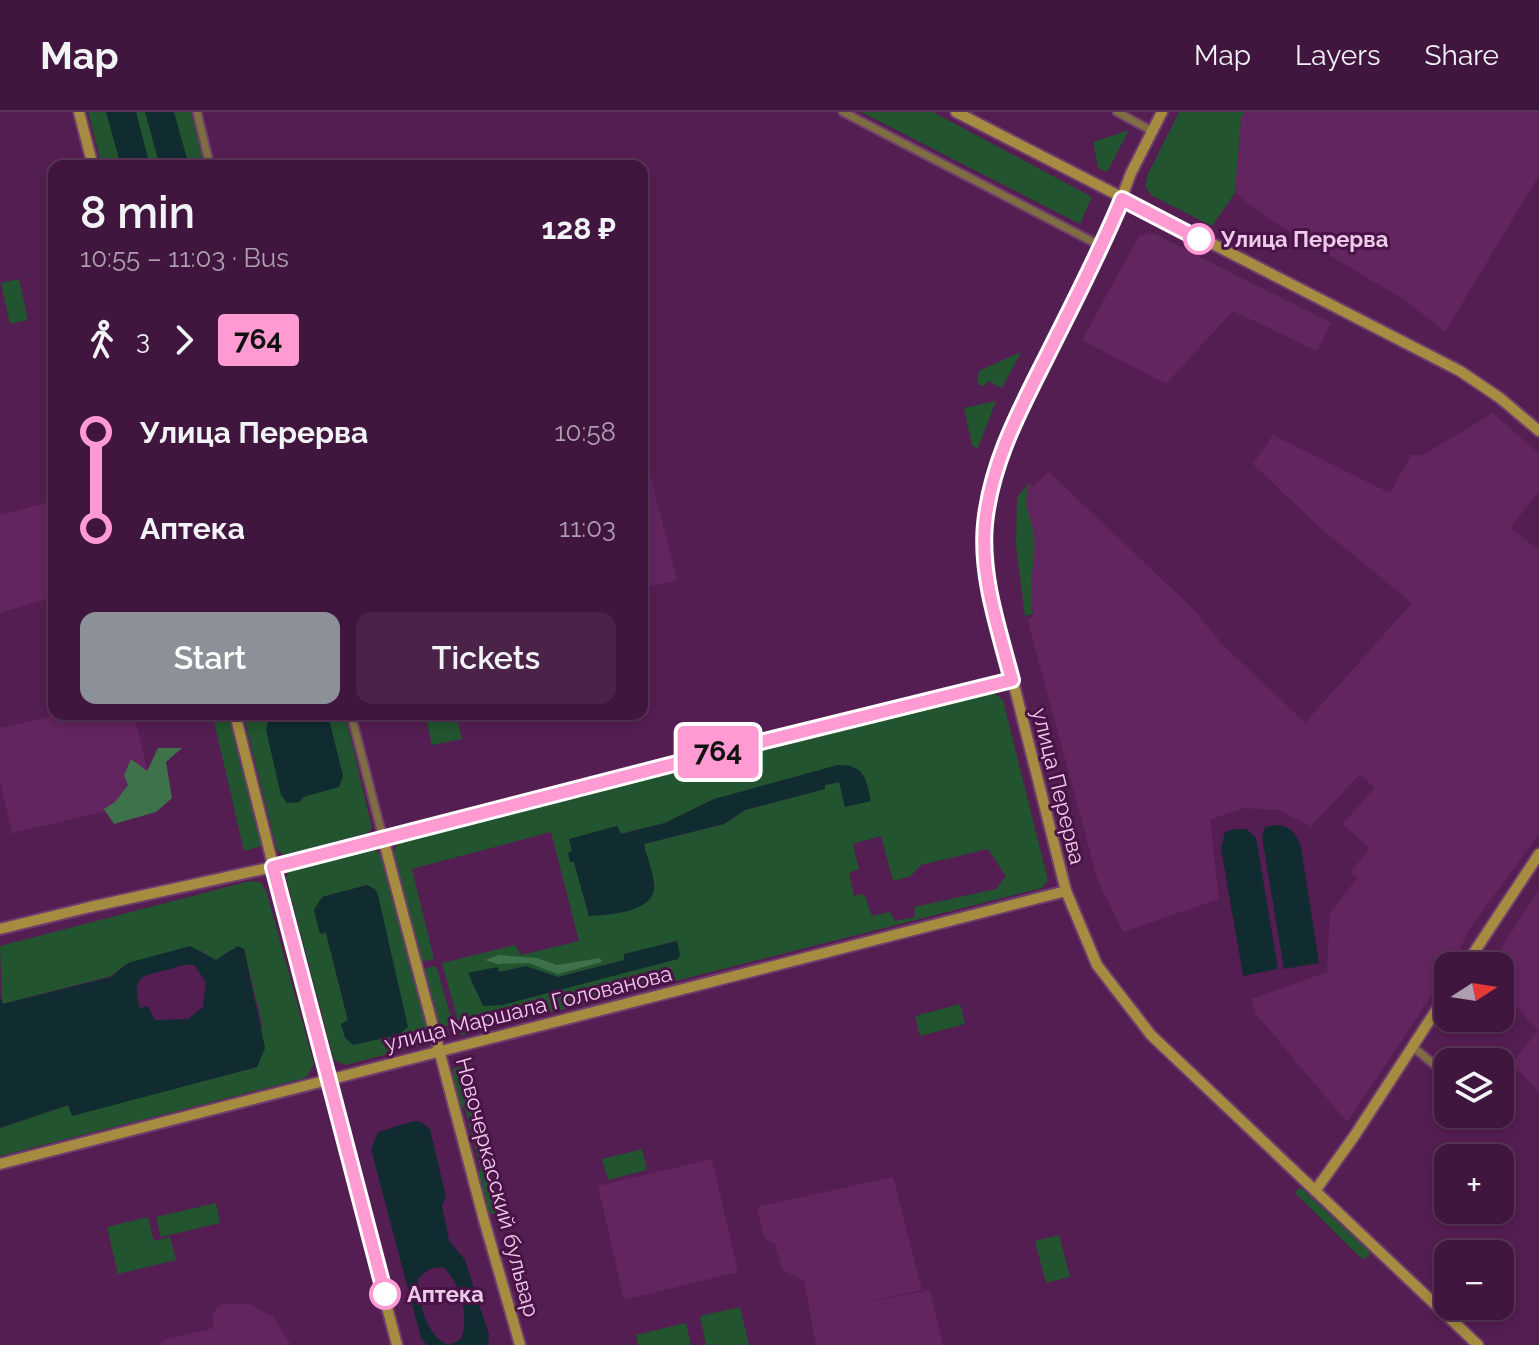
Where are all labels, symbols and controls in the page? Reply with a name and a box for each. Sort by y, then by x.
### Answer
text: Map [40,33,119,78]
text: Map [1194,39,1251,72]
text: Layers [1295,39,1381,72]
text: Share [1425,39,1499,72]
text: 8 min [80,187,195,238]
text: 128 ₽ [542,211,616,246]
marker: Улица Перерва [1184,224,1214,254]
place label: Улица Перерва [1220,226,1388,252]
text: 10:55 – 11:03 · Bus [80,243,289,273]
icon: walk [80,318,124,362]
icon: forward [162,318,206,362]
text: 764 [234,323,283,356]
text: 3 [136,325,150,355]
text: Улица Перерва [140,415,368,450]
text: 10:58 [554,417,616,447]
text: Аптека [140,511,245,546]
text: 11:03 [559,513,616,543]
button: Start [80,612,340,704]
button: Tickets [356,612,616,704]
street label: улица Перерва [1027,705,1091,867]
line badge: 764 [672,726,764,778]
text: 764 [694,735,742,768]
north arrow [1434,952,1514,1032]
map controls [1434,952,1514,1320]
street label: улица Маршала Голованова [381,960,675,1056]
button: layers [1434,1048,1514,1128]
street label: Новочеркасский бульвар [451,1054,545,1320]
button: + [1434,1144,1514,1224]
button: − [1434,1240,1514,1320]
marker: Аптека [370,1279,400,1309]
place label: Аптека [407,1281,484,1307]

